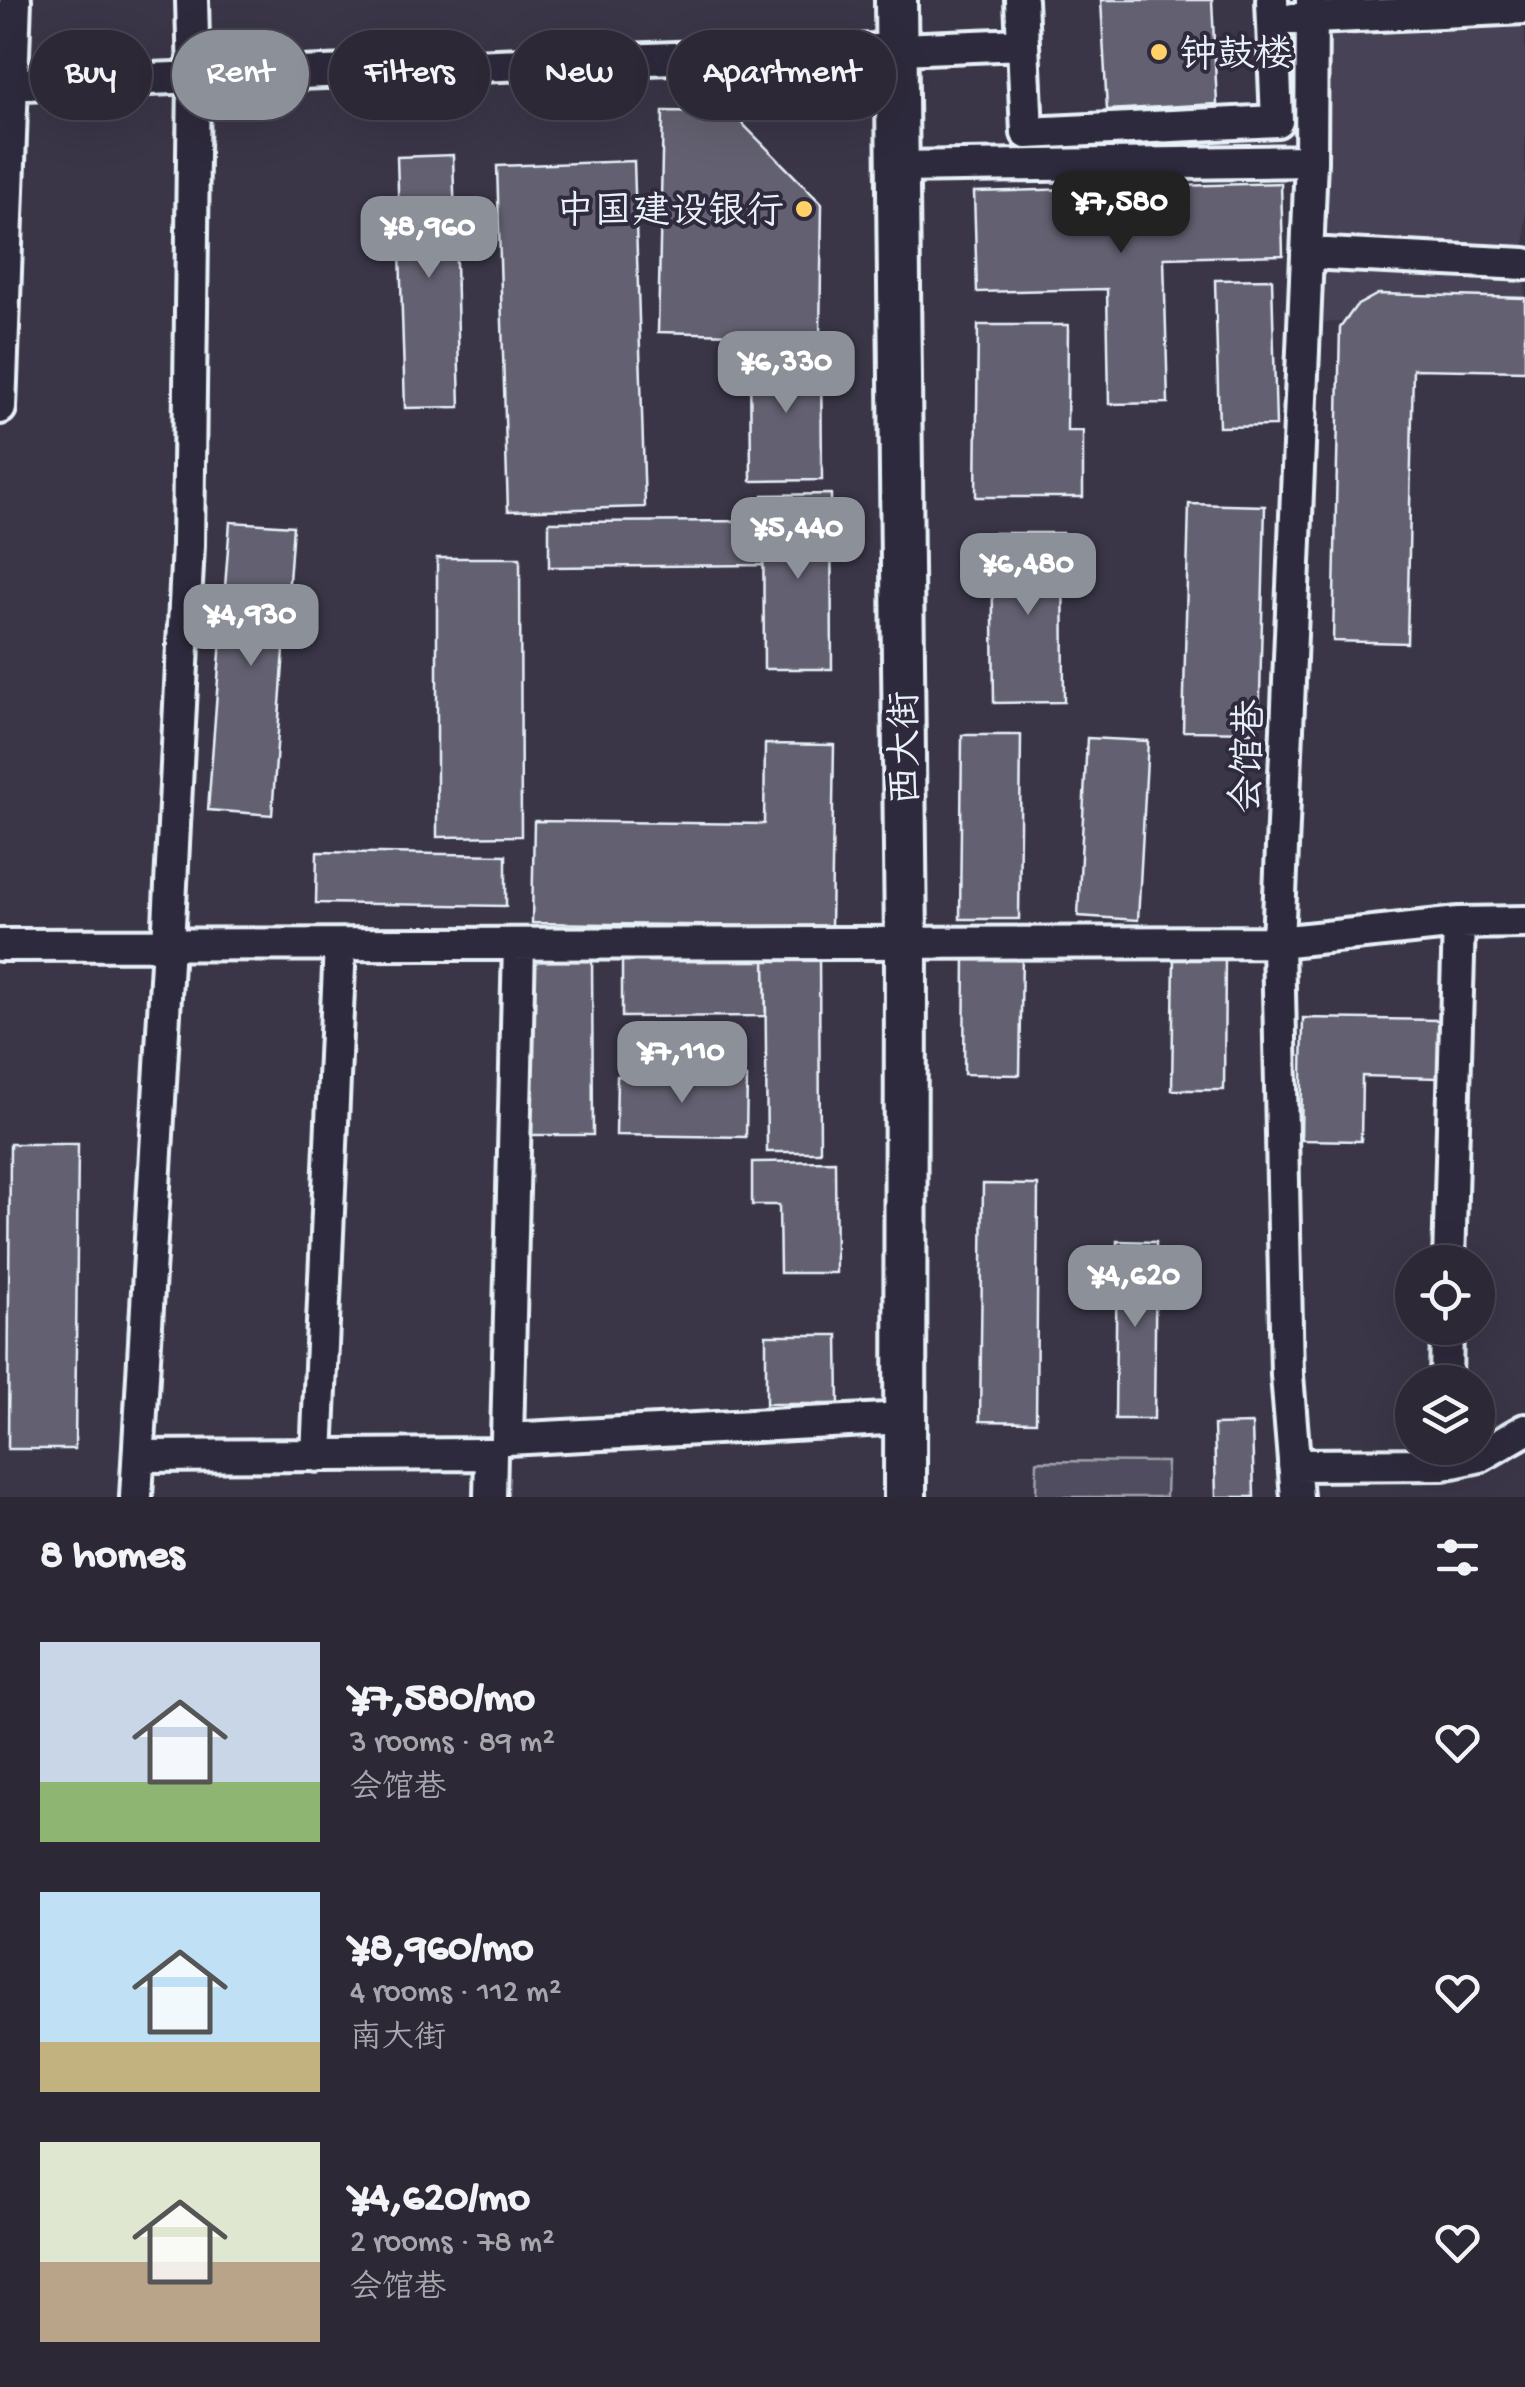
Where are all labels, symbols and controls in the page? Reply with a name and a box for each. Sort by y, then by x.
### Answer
chip: Buy [30,30,152,120]
chip: Rent [172,30,309,120]
chip: Filters [329,30,490,120]
chip: New [510,30,648,120]
chip: Apartment [668,30,896,120]
place label: 钟鼓楼 [1179,34,1293,80]
marker: 钟鼓楼 [1148,41,1170,63]
pin: ¥7,580 [1040,171,1202,256]
text: ¥7,580 [1074,184,1168,222]
place label: 中国建设银行 [556,190,784,237]
pin: ¥8,960 [348,196,510,281]
marker: 中国建设银行 [793,198,815,220]
text: ¥8,960 [383,209,475,247]
pin: ¥6,330 [705,331,867,416]
text: ¥6,330 [740,344,832,382]
pin: ¥5,440 [717,497,879,582]
text: ¥5,440 [753,510,843,548]
pin: ¥6,480 [947,533,1109,618]
text: ¥6,480 [982,546,1074,584]
pin: ¥4,930 [170,584,332,669]
text: ¥4,930 [206,597,296,635]
street label: 西大街 [884,691,932,805]
street label: 会馆巷 [1225,698,1276,814]
pin: ¥7,110 [601,1021,763,1106]
text: ¥7,110 [639,1034,725,1072]
pin: ¥4,620 [1054,1245,1216,1330]
map controls [1395,1245,1495,1465]
button: locate [1395,1245,1495,1345]
text: ¥4,620 [1090,1258,1180,1296]
button: layers [1395,1365,1495,1465]
icon: filters [1430,1530,1485,1585]
text: 8 homes [40,1533,184,1582]
text: ¥7,580/mo [350,1676,535,1725]
icon: home [120,1682,240,1802]
icon: heart [1430,1715,1485,1770]
text: 3 rooms · 89 m² [350,1725,555,1763]
text: 会馆巷 [350,1771,446,1809]
text: ¥8,960/mo [350,1926,534,1975]
icon: home [120,1932,240,2052]
icon: heart [1430,1965,1485,2020]
text: 4 rooms · 112 m² [350,1975,561,2013]
text: 南大街 [350,2021,446,2059]
text: ¥4,620/mo [350,2176,530,2225]
icon: home [120,2182,240,2302]
icon: heart [1430,2215,1485,2270]
text: 2 rooms · 78 m² [350,2225,555,2263]
text: 会馆巷 [350,2271,446,2309]

